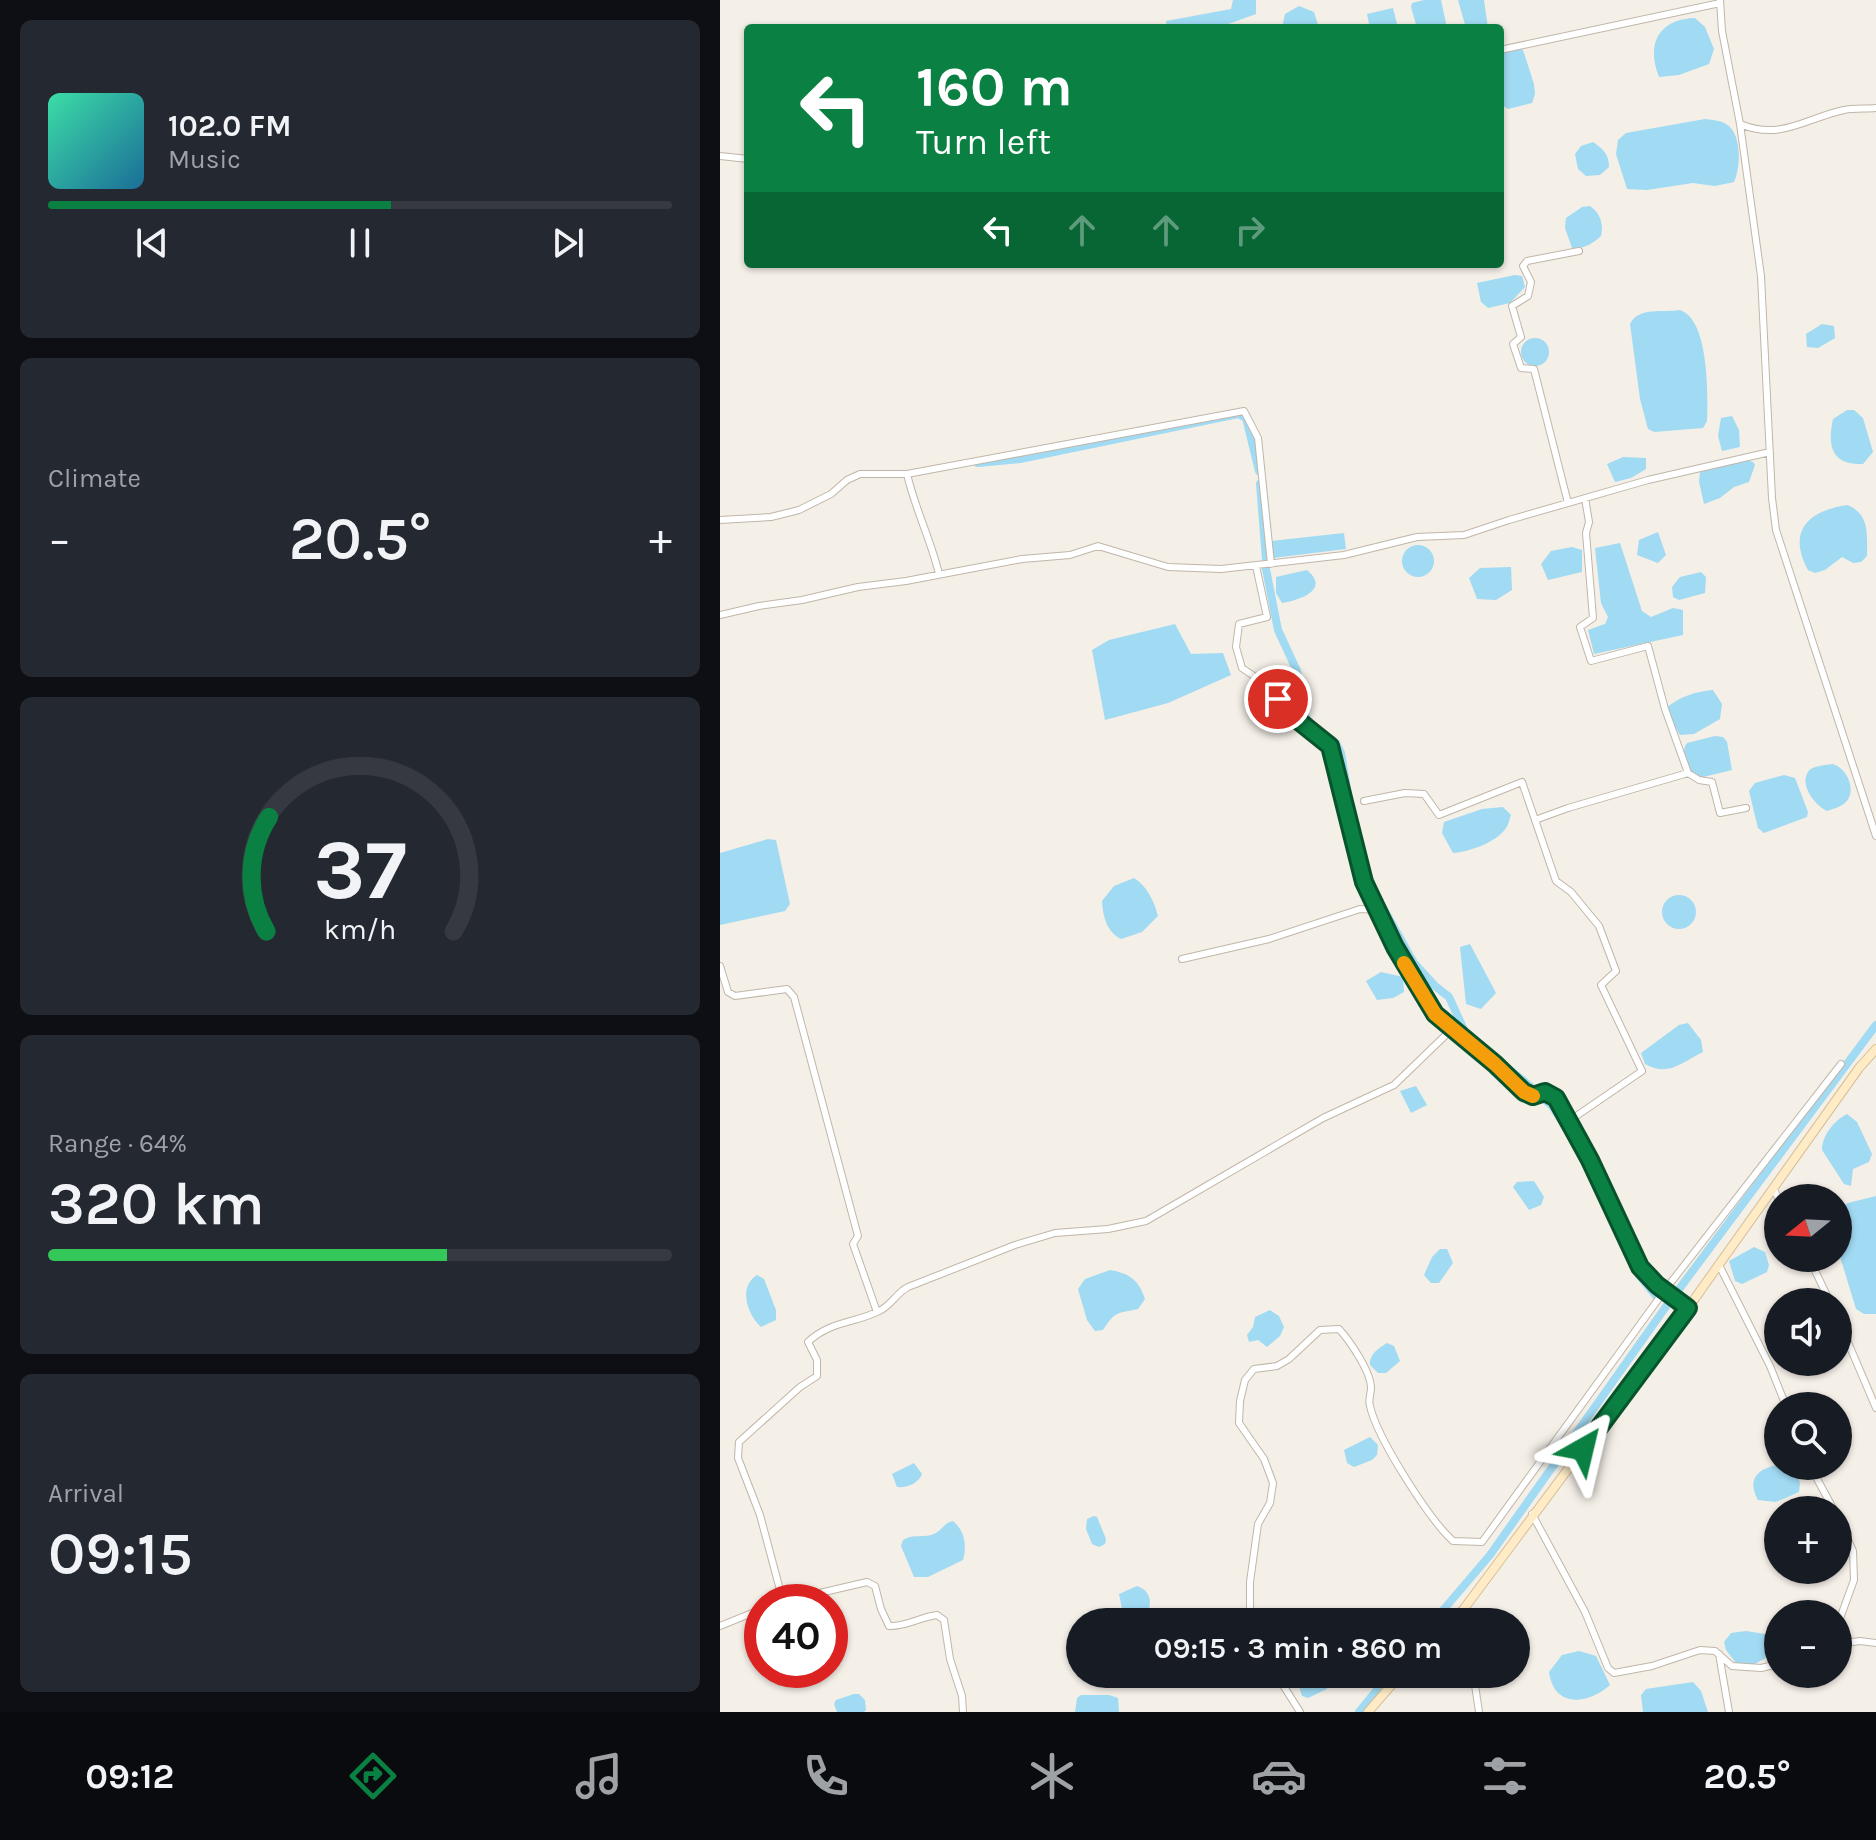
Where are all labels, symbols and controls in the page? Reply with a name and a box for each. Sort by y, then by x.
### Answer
text: 160 m [916,54,1073,119]
icon: left [784,56,888,160]
text: 102.0 FM [168,108,291,144]
text: Turn left [916,121,1051,163]
text: Music [168,144,241,175]
icon: left [976,208,1020,252]
icon: ahead [1060,208,1104,252]
icon: ahead [1144,208,1188,252]
icon: right [1228,208,1272,252]
icon: previous [130,221,174,265]
icon: pause [338,221,382,265]
icon: next [546,221,590,265]
text: Climate [48,463,141,494]
text: 20.5° [289,504,431,574]
text: − [48,514,71,565]
text: + [649,514,672,565]
pin [1244,665,1312,733]
icon: arrive [1256,677,1300,721]
text: 37 [313,822,407,919]
text: km/h [324,913,396,946]
text: Range · 64% [48,1128,187,1159]
text: 320 km [48,1169,265,1239]
north arrow [1764,1184,1852,1272]
map controls [1764,1184,1852,1688]
button: sound [1764,1288,1852,1376]
button: search [1764,1392,1852,1480]
position arrow [1541,1407,1625,1491]
text: Arrival [48,1478,124,1509]
button: + [1764,1496,1852,1584]
text: 09:15 [48,1519,193,1589]
speed limit sign: 40 [744,1584,848,1688]
button: − [1764,1600,1852,1688]
text: 09:15 · 3 min · 860 m [1154,1630,1442,1666]
icon: directions [345,1748,401,1804]
icon: music [571,1748,627,1804]
icon: phone [798,1748,854,1804]
icon: climate [1024,1748,1080,1804]
icon: car [1251,1748,1307,1804]
icon: filters [1477,1748,1533,1804]
text: 09:12 [85,1755,174,1797]
text: 20.5° [1703,1755,1791,1797]

